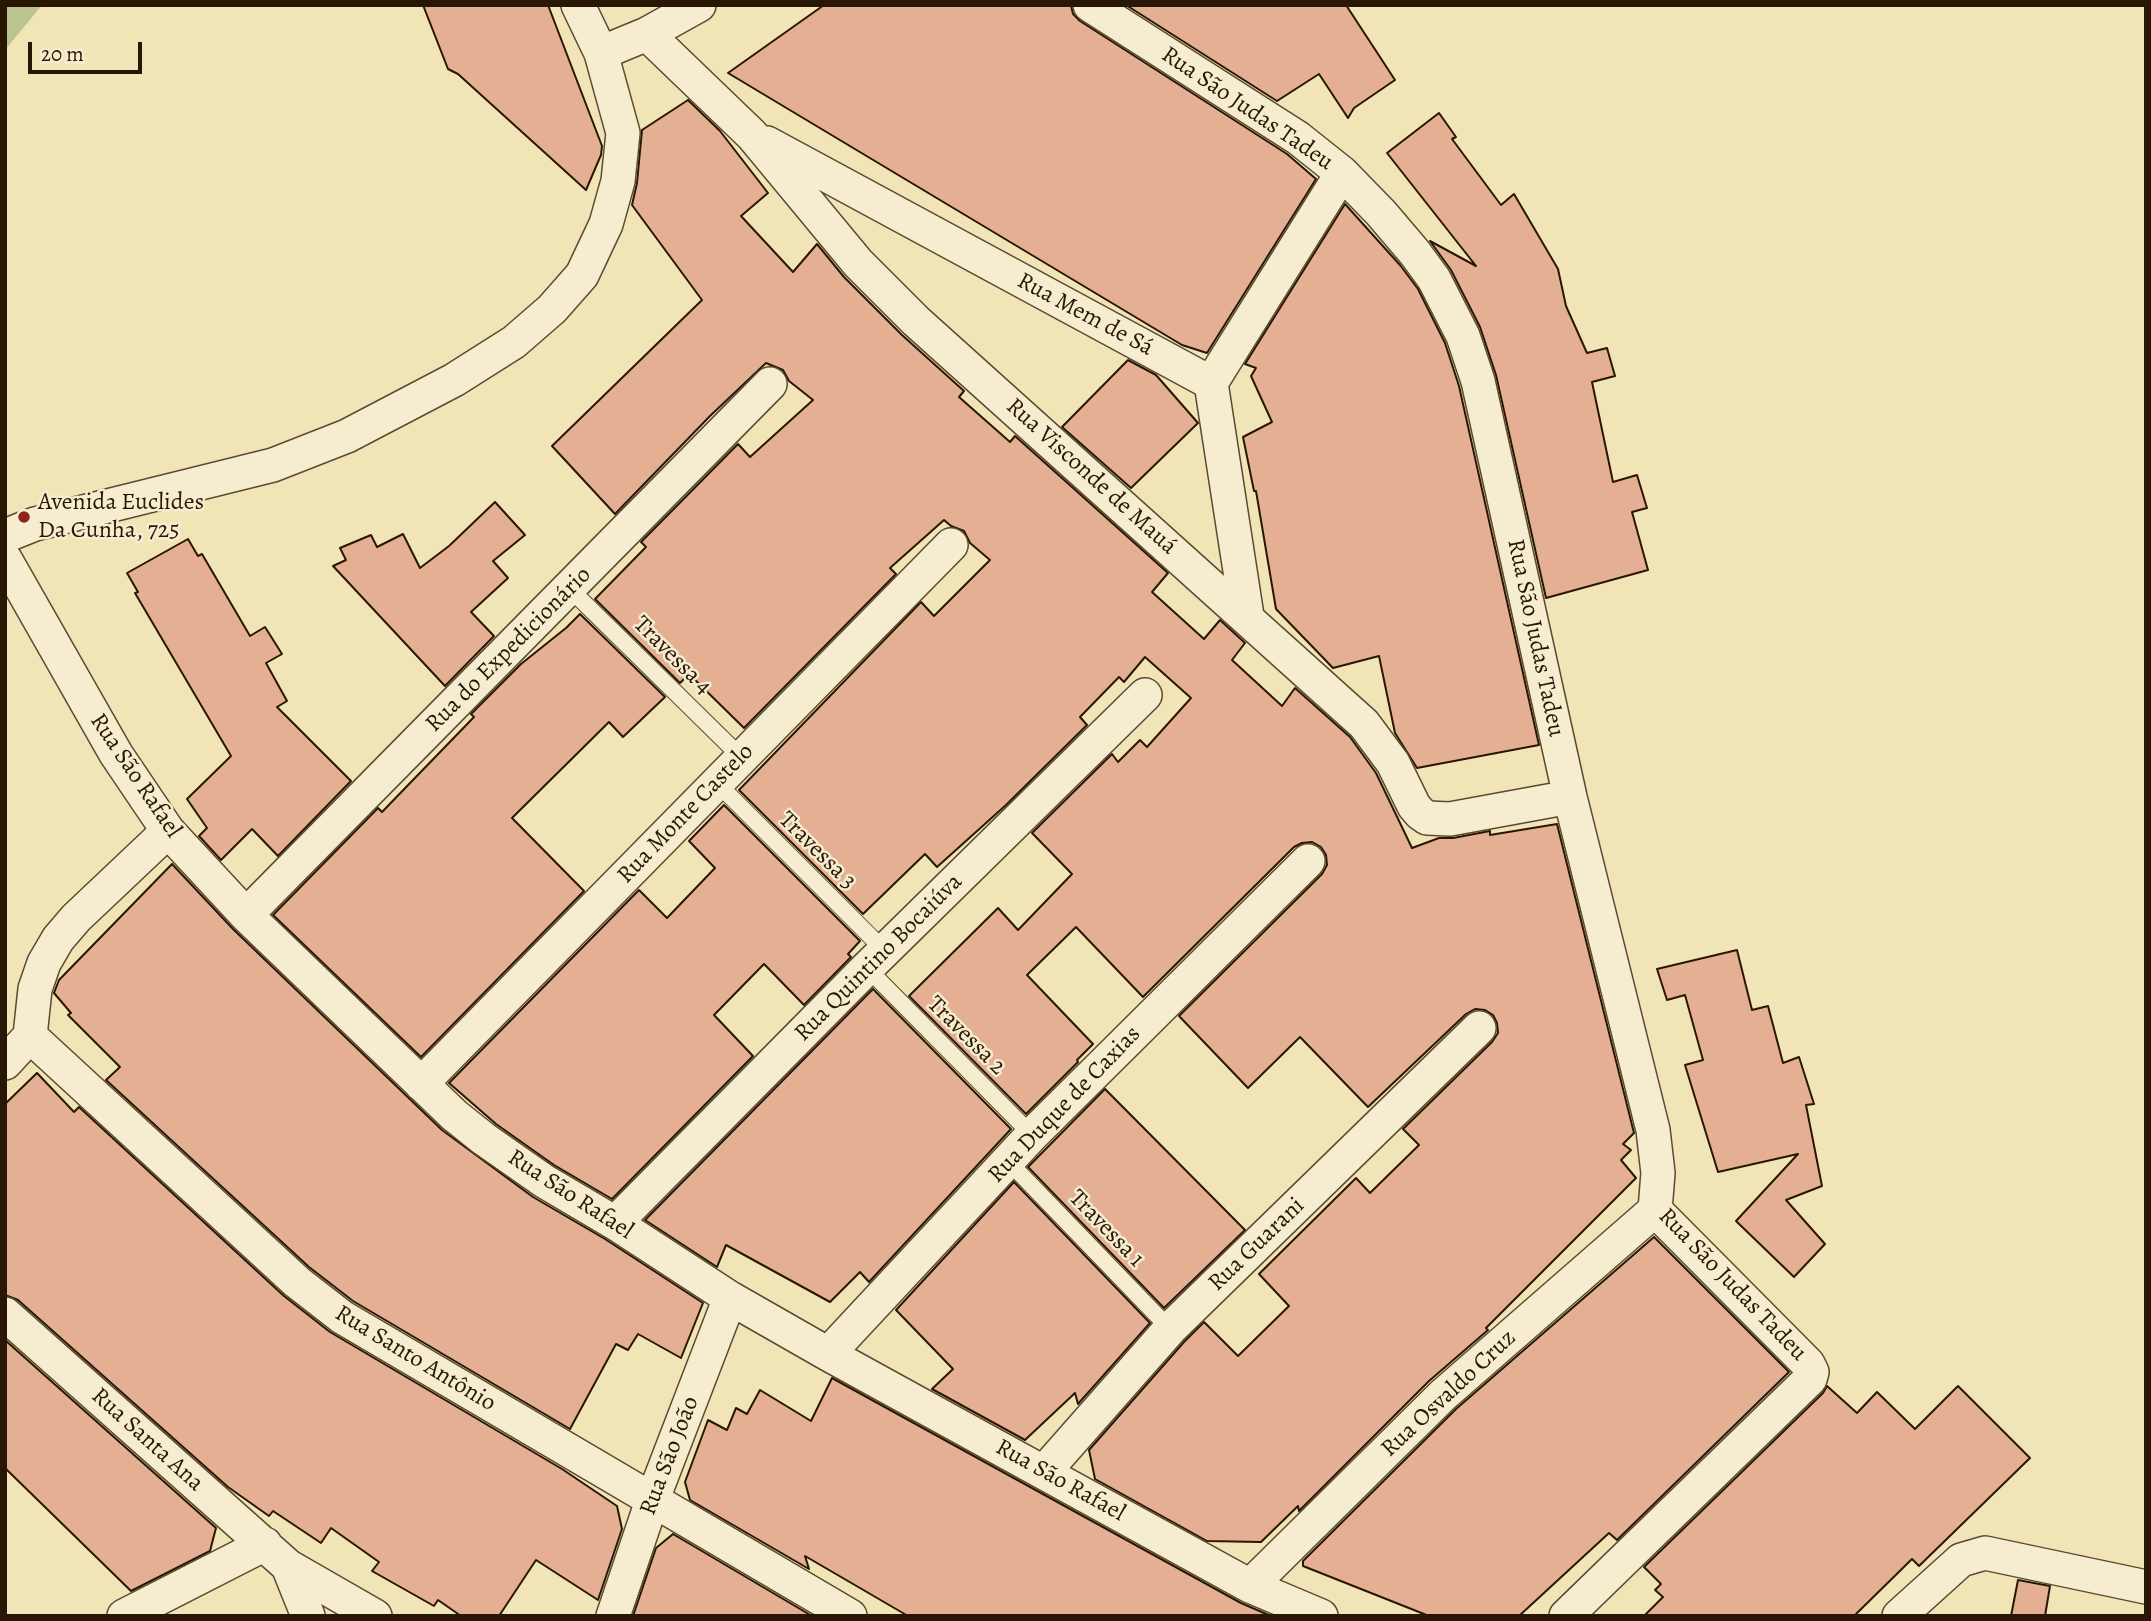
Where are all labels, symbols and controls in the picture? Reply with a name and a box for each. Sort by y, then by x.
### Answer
scale bar [32,28,145,72]
text: 20 m [41,40,84,68]
street label: Rua São Judas Tadeu [1156,41,1338,177]
street label: Rua Mem de Sá [1012,267,1158,363]
street label: Rua Visconde de Mauá [1000,393,1182,561]
place label: Avenida Euclides Da Cunha, 725 [38,489,204,545]
marker: Avenida Euclides Da Cunha, 725 [16,509,32,525]
street label: Rua São Judas Tadeu [1500,537,1570,739]
street label: Rua do Expedicionário [420,561,598,739]
street label: Travessa 4 [627,611,717,701]
street label: Rua São Rafael [83,708,187,844]
street label: Rua Monte Castelo [612,738,760,890]
street label: Travessa 3 [772,806,862,896]
street label: Rua Quintino Bocaiúva [789,868,969,1048]
street label: Travessa 2 [921,991,1011,1081]
street label: Rua Duque de Caxias [983,1020,1147,1190]
street label: Rua São Rafael [502,1144,638,1246]
street label: Travessa 1 [1062,1184,1150,1274]
street label: Rua Guarani [1203,1192,1311,1298]
street label: Rua São Judas Tadeu [1652,1203,1812,1367]
street label: Rua Santo Antônio [329,1300,501,1418]
street label: Rua Osvaldo Cruz [1376,1324,1522,1464]
street label: Rua Santa Ana [85,1382,209,1498]
street label: Rua São João [634,1393,706,1519]
street label: Rua São Rafael [990,1434,1130,1528]

